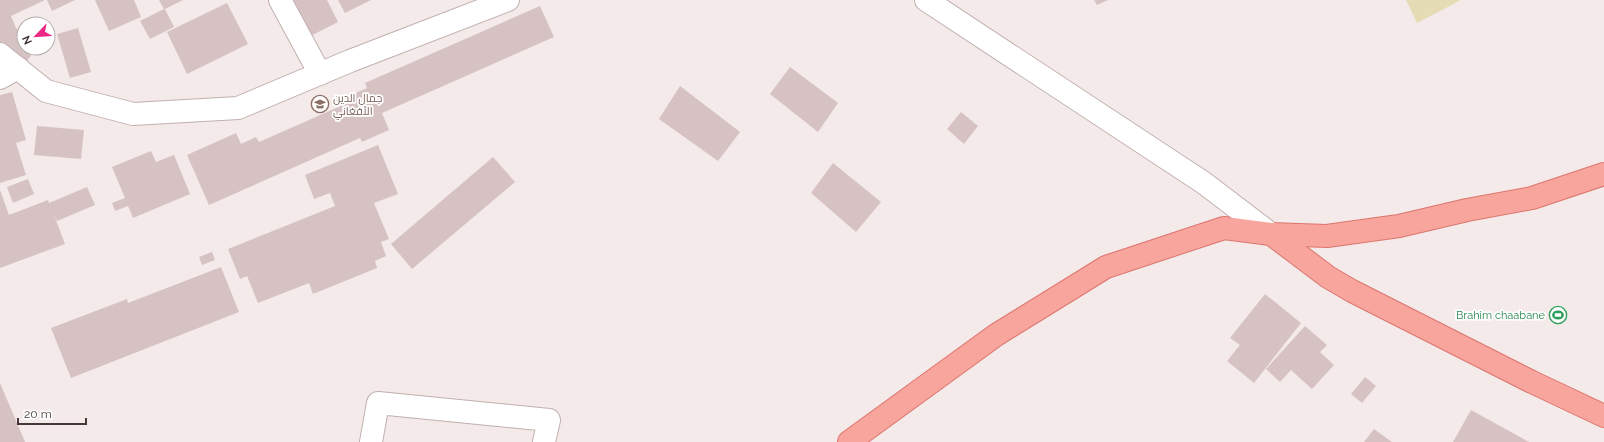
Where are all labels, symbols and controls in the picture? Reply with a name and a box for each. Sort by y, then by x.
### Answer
north arrow [16,16,56,56]
text: N [20,33,35,47]
place label: جمال الدين الأفغاني [333,92,382,120]
school or university icon: جمال الدين الأفغاني [310,94,330,114]
sports icon: Brahim chaabane [1548,305,1568,325]
place label: Brahim chaabane [1456,309,1546,322]
scale bar [18,400,86,426]
text: 20 m [24,407,52,421]

